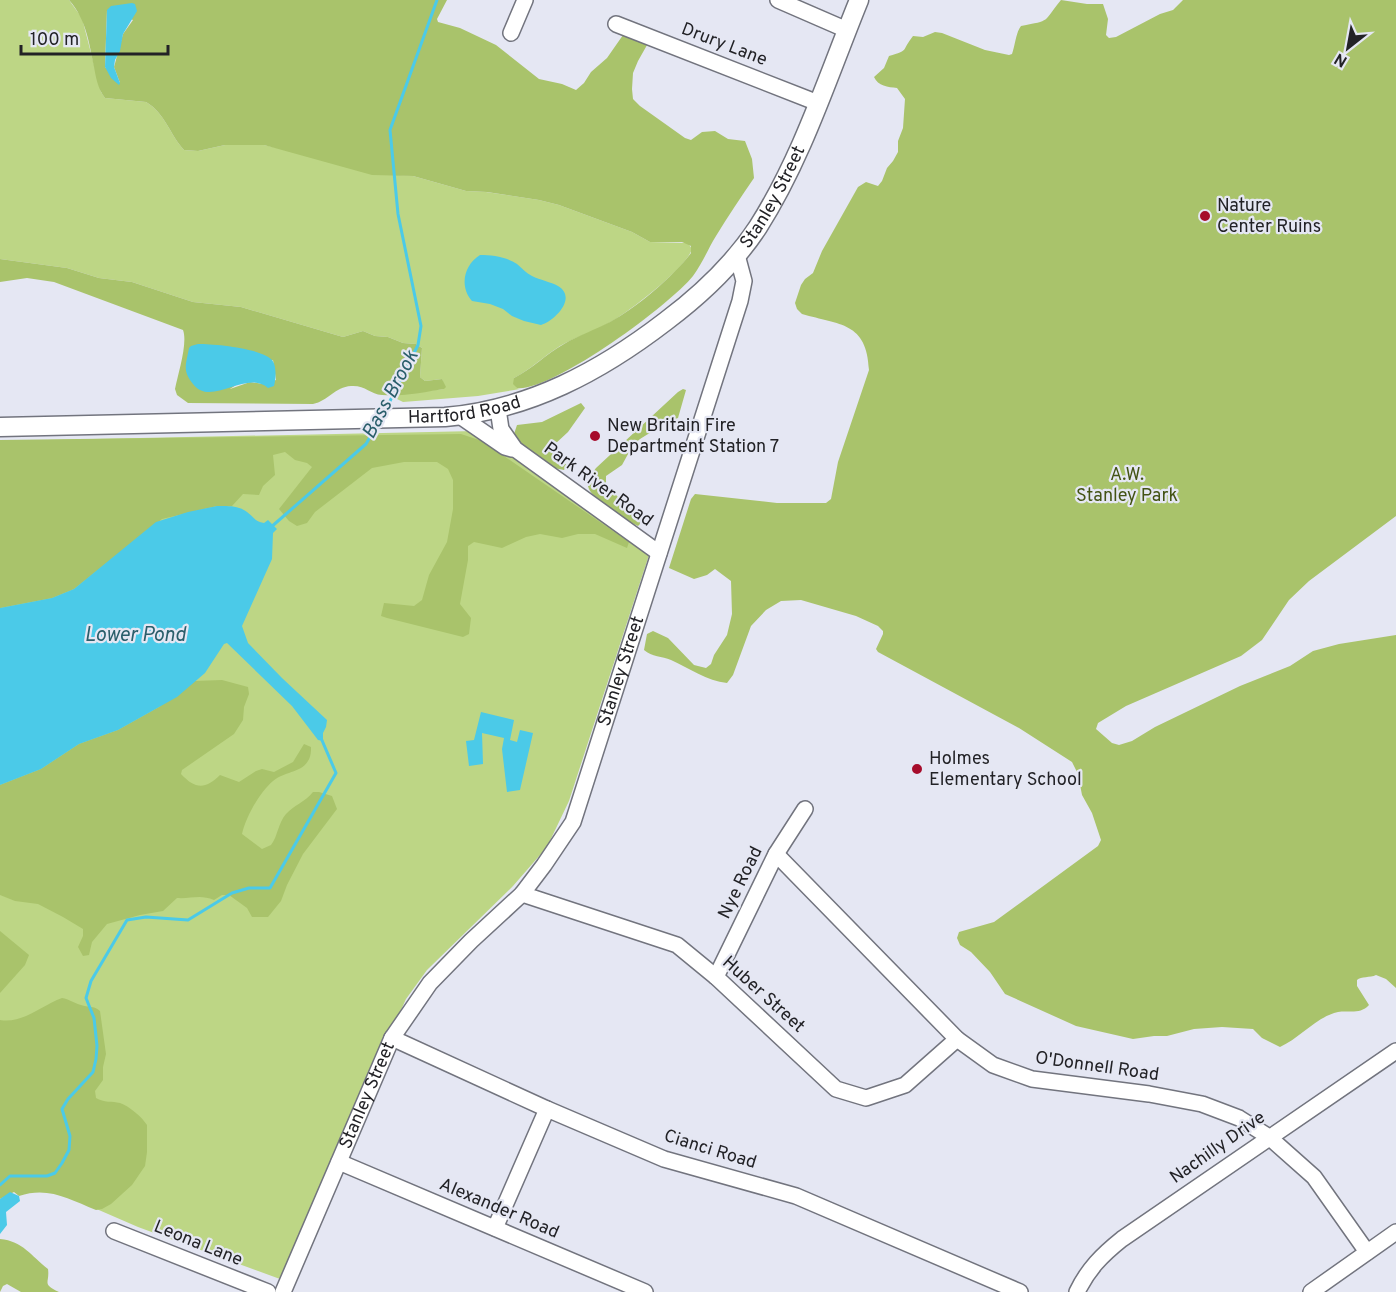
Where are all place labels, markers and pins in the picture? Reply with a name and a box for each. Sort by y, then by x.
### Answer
place label: Nature Center Ruins [1217,195,1321,239]
marker: Nature Center Ruins [1198,209,1212,223]
place label: New Britain Fire Department Station 7 [607,415,779,459]
marker: New Britain Fire Department Station 7 [588,429,602,443]
place label: Holmes Elementary School [929,748,1082,792]
marker: Holmes Elementary School [910,762,924,776]

